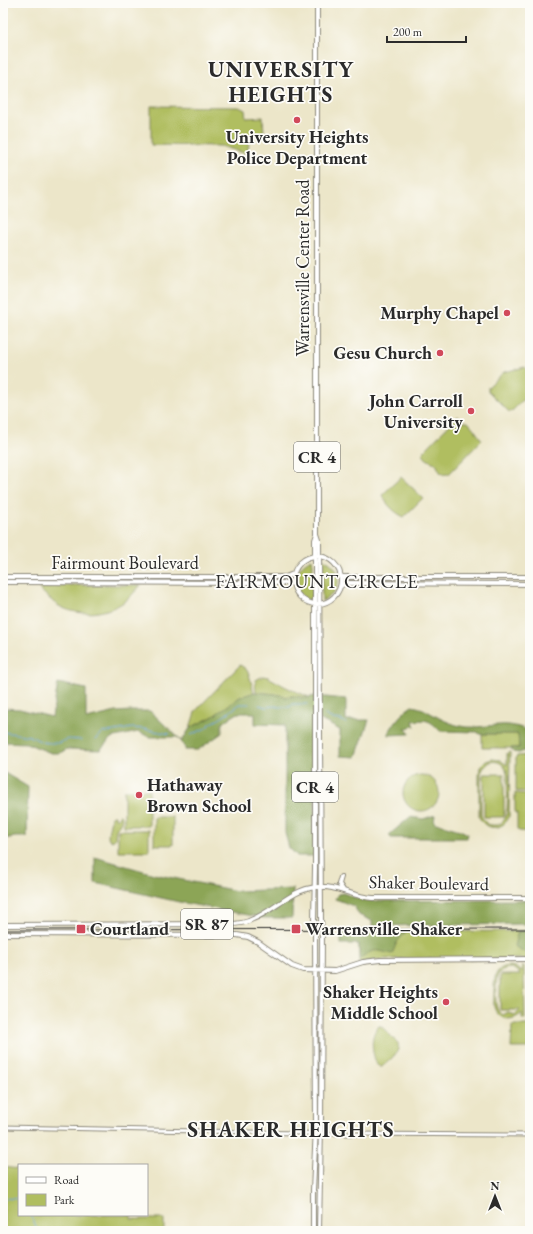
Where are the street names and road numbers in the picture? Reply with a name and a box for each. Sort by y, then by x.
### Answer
street label: Warrensville Center Road [291,179,314,357]
road number: CR 4 [294,442,340,472]
street label: Fairmount Boulevard [51,551,200,574]
road number: CR 4 [292,772,338,802]
street label: Shaker Boulevard [369,870,490,895]
road number: SR 87 [181,909,233,939]

